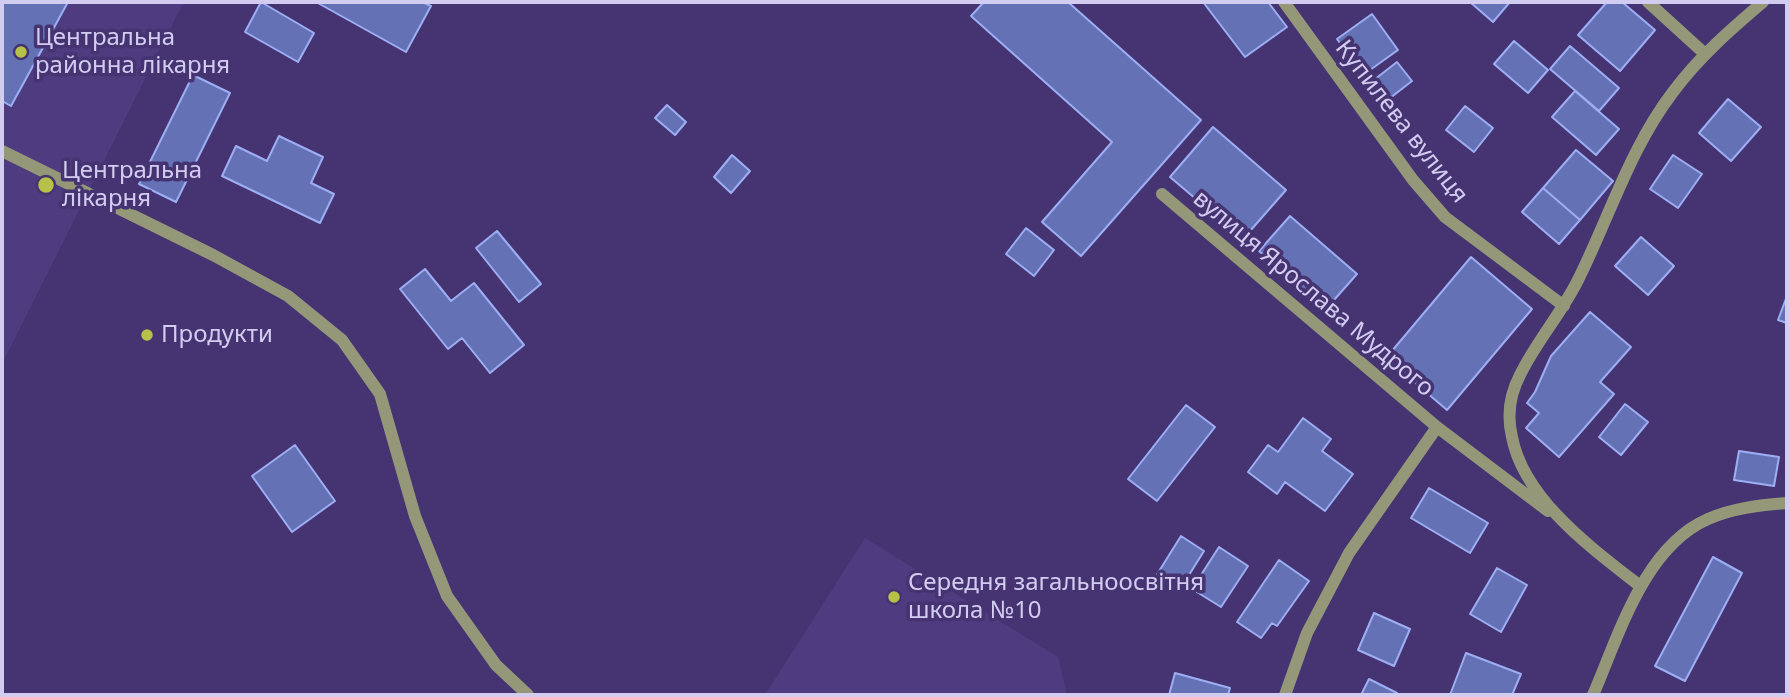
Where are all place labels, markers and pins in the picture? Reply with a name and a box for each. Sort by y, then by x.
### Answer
place label: Центральна районна лікарня [35,24,230,80]
marker: Центральна районна лікарня [13,44,29,60]
place label: Центральна лікарня [62,157,202,213]
marker: Центральна лікарня [36,175,56,195]
place label: Продукти [161,321,273,349]
marker: Продукти [139,327,155,343]
place label: Середня загальноосвітня школа №10 [908,569,1204,625]
marker: Середня загальноосвітня школа №10 [886,589,902,605]

